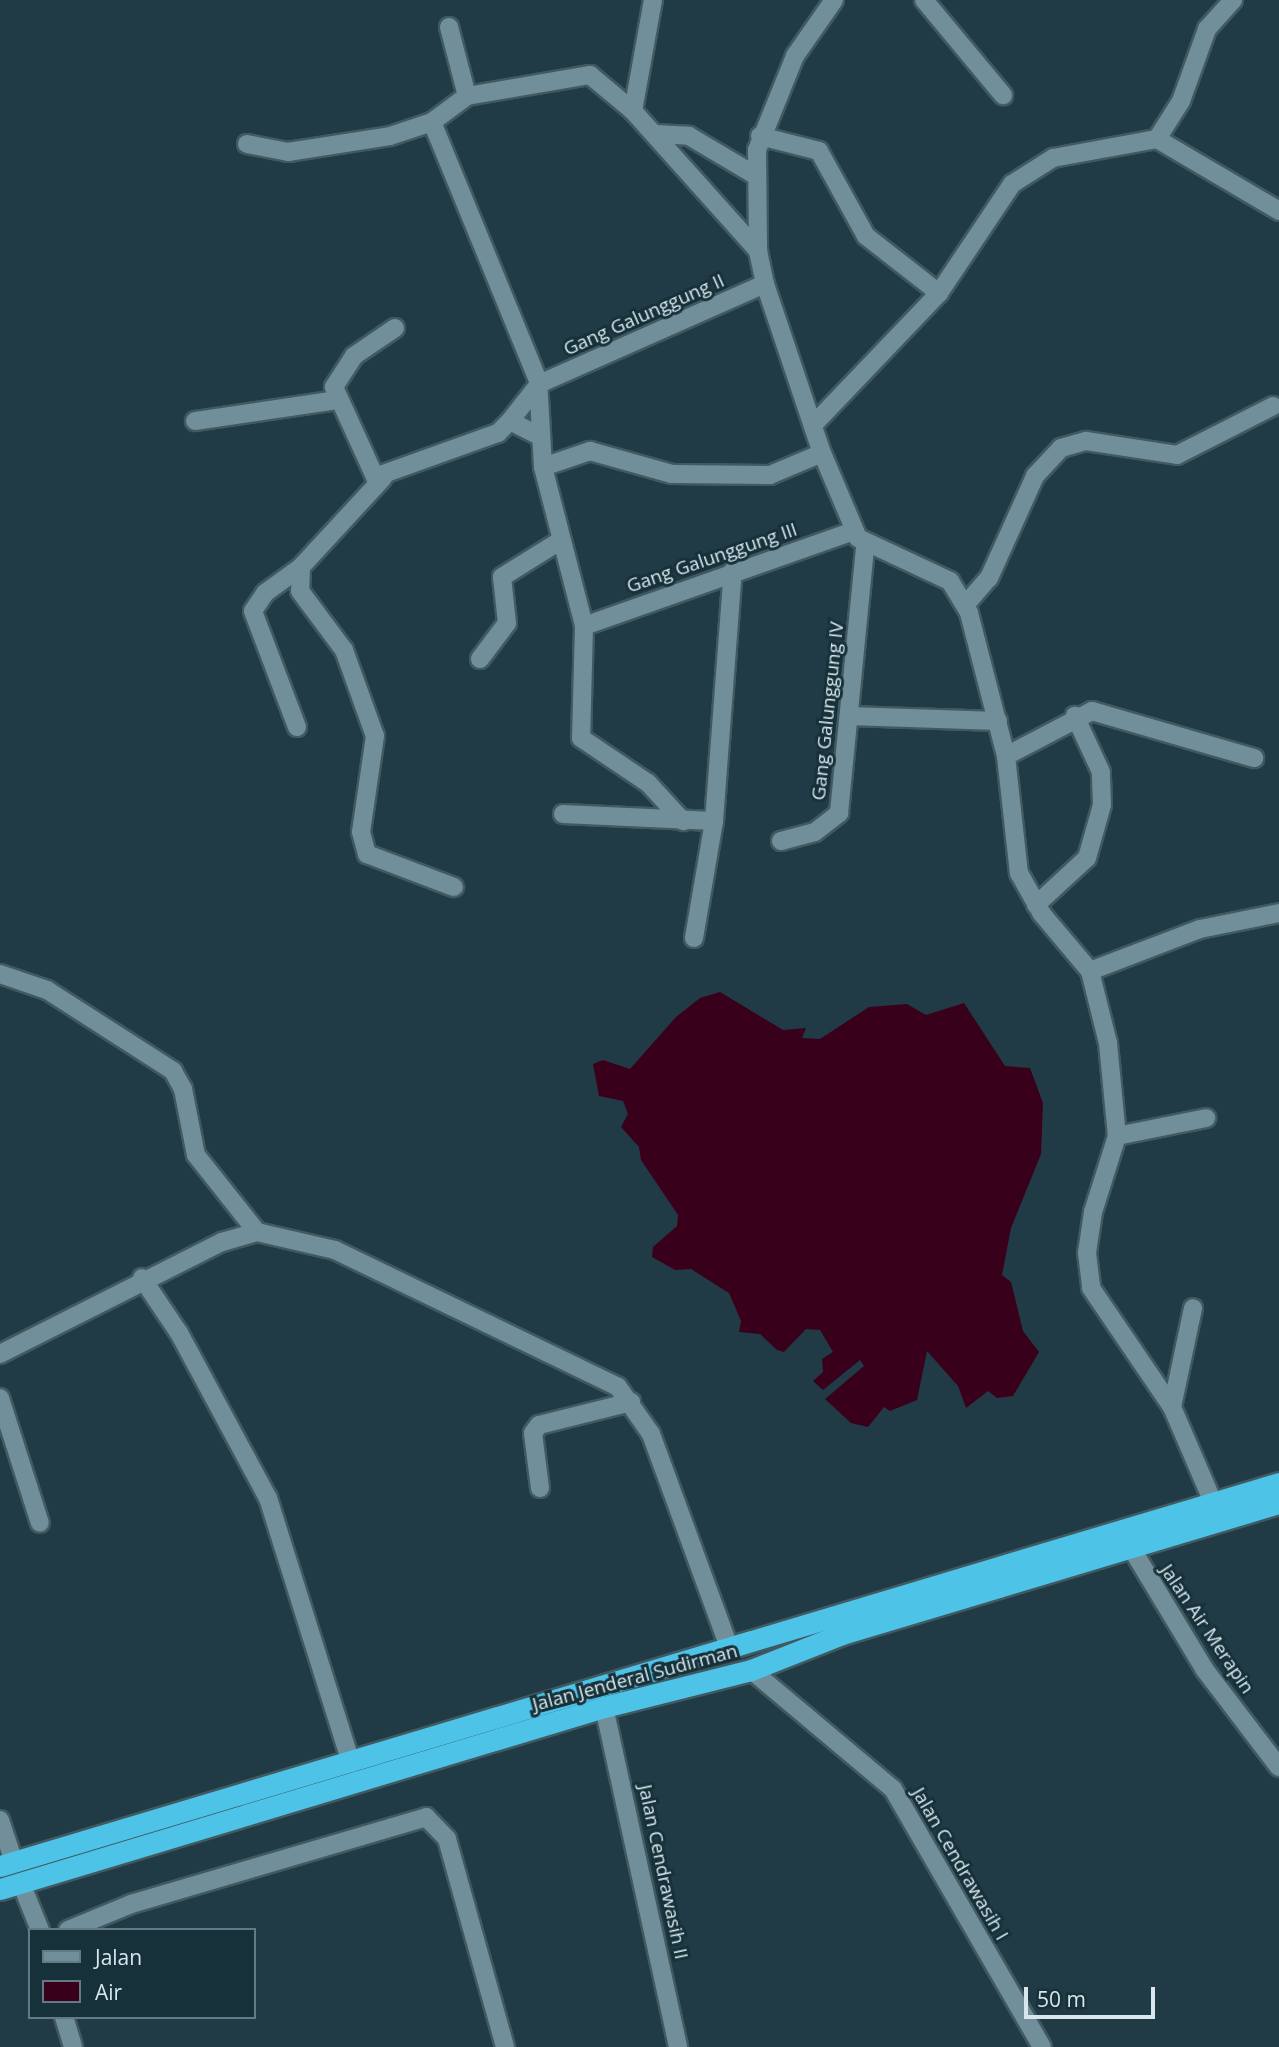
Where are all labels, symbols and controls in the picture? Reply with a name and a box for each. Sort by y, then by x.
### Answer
street label: Gang Galunggung II [560,269,728,361]
street label: Gang Galunggung III [624,518,800,598]
street label: Gang Galunggung IV [807,621,849,801]
street label: Jalan Air Merapin [1155,1560,1259,1698]
street label: Jalan Jenderal Sudirman [530,1640,740,1716]
street label: Jalan Cendrawasih II [633,1782,693,1962]
street label: Jalan Cendrawasih I [907,1783,1013,1945]
legend [28,1928,256,2019]
text: Jalan [95,1943,142,1971]
scale bar [1027,1974,1158,2018]
text: Air [95,1978,122,2006]
text: 50 m [1037,1985,1086,2013]

